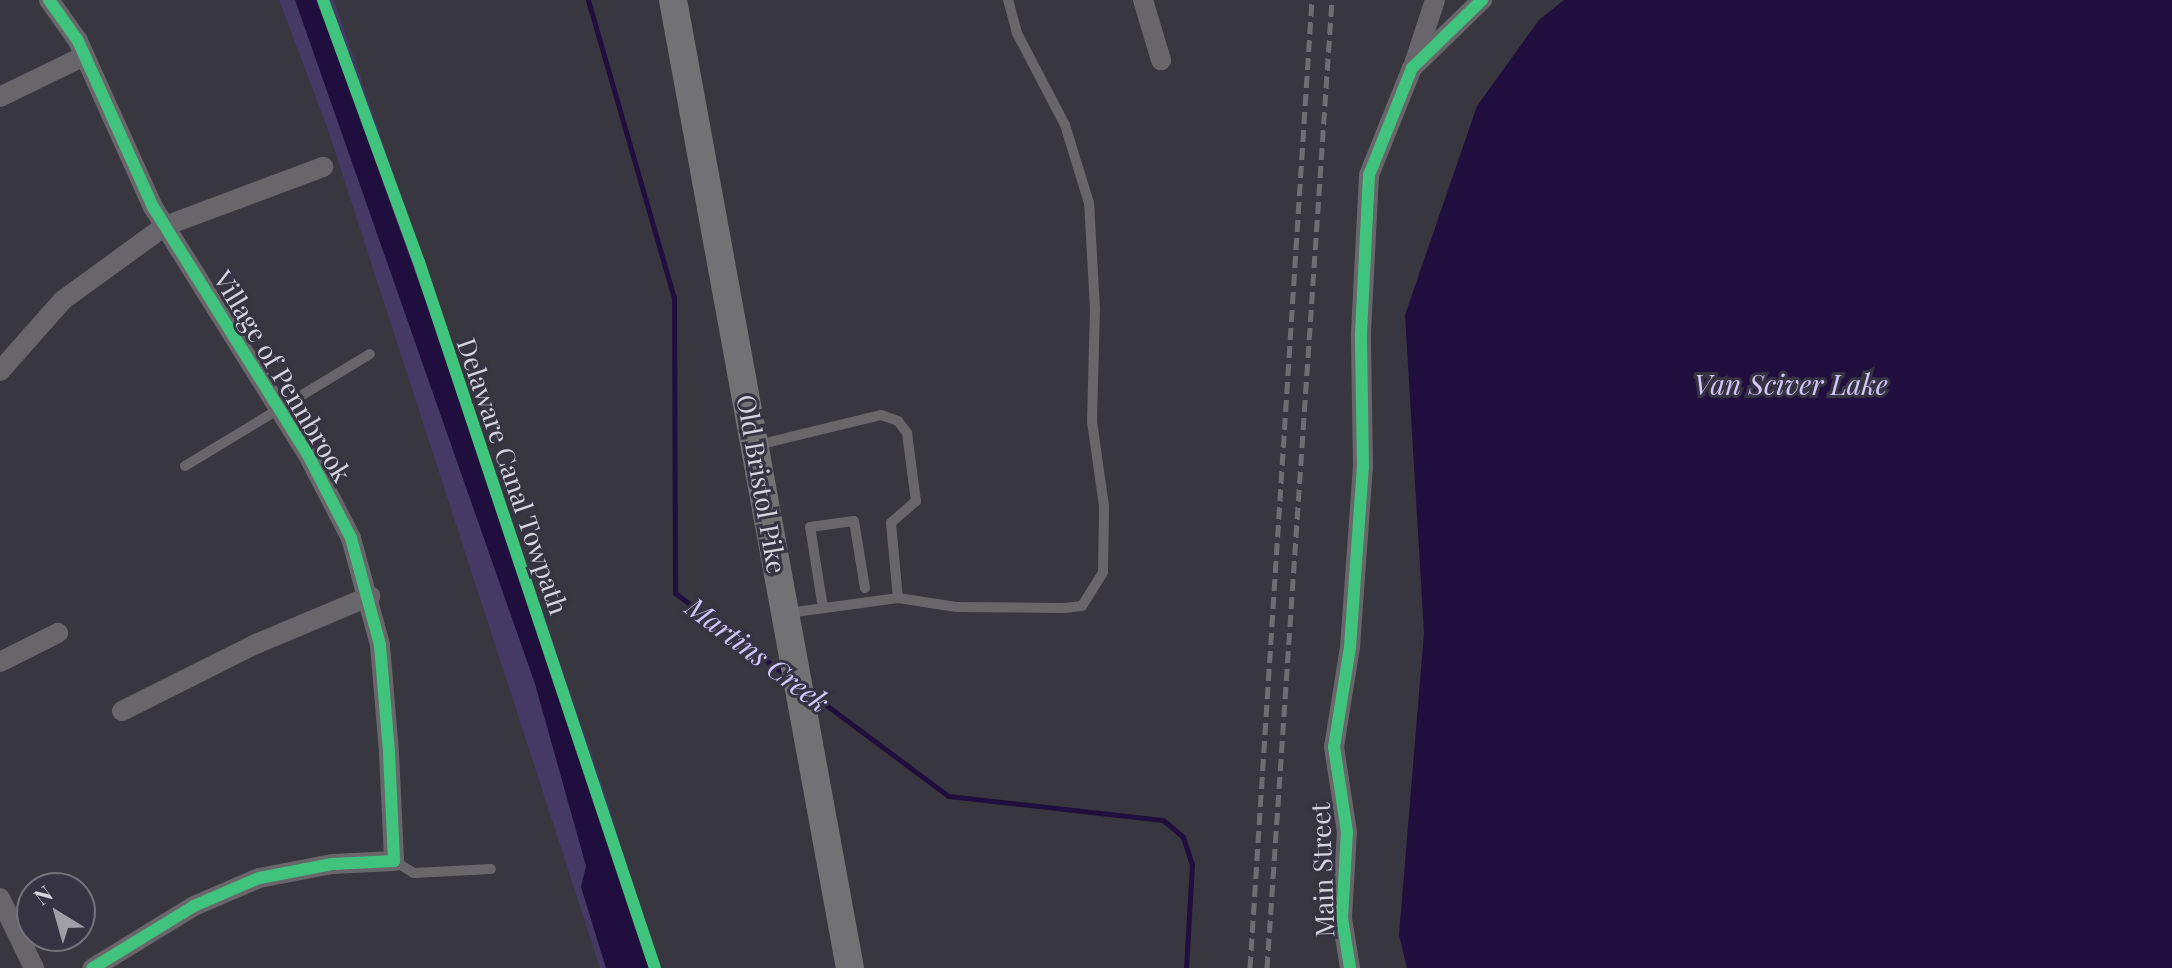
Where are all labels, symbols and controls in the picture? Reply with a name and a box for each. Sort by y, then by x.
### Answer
street label: Village of Pennbrook [208,265,358,487]
street label: Delaware Canal Towpath [451,334,575,618]
water label: Van Sciver Lake [1694,367,1888,401]
street label: Old Bristol Pike [731,392,793,576]
water label: Martins Creek [680,589,836,719]
street label: Main Street [1304,802,1340,938]
north arrow [16,872,96,952]
text: N [27,878,58,911]

